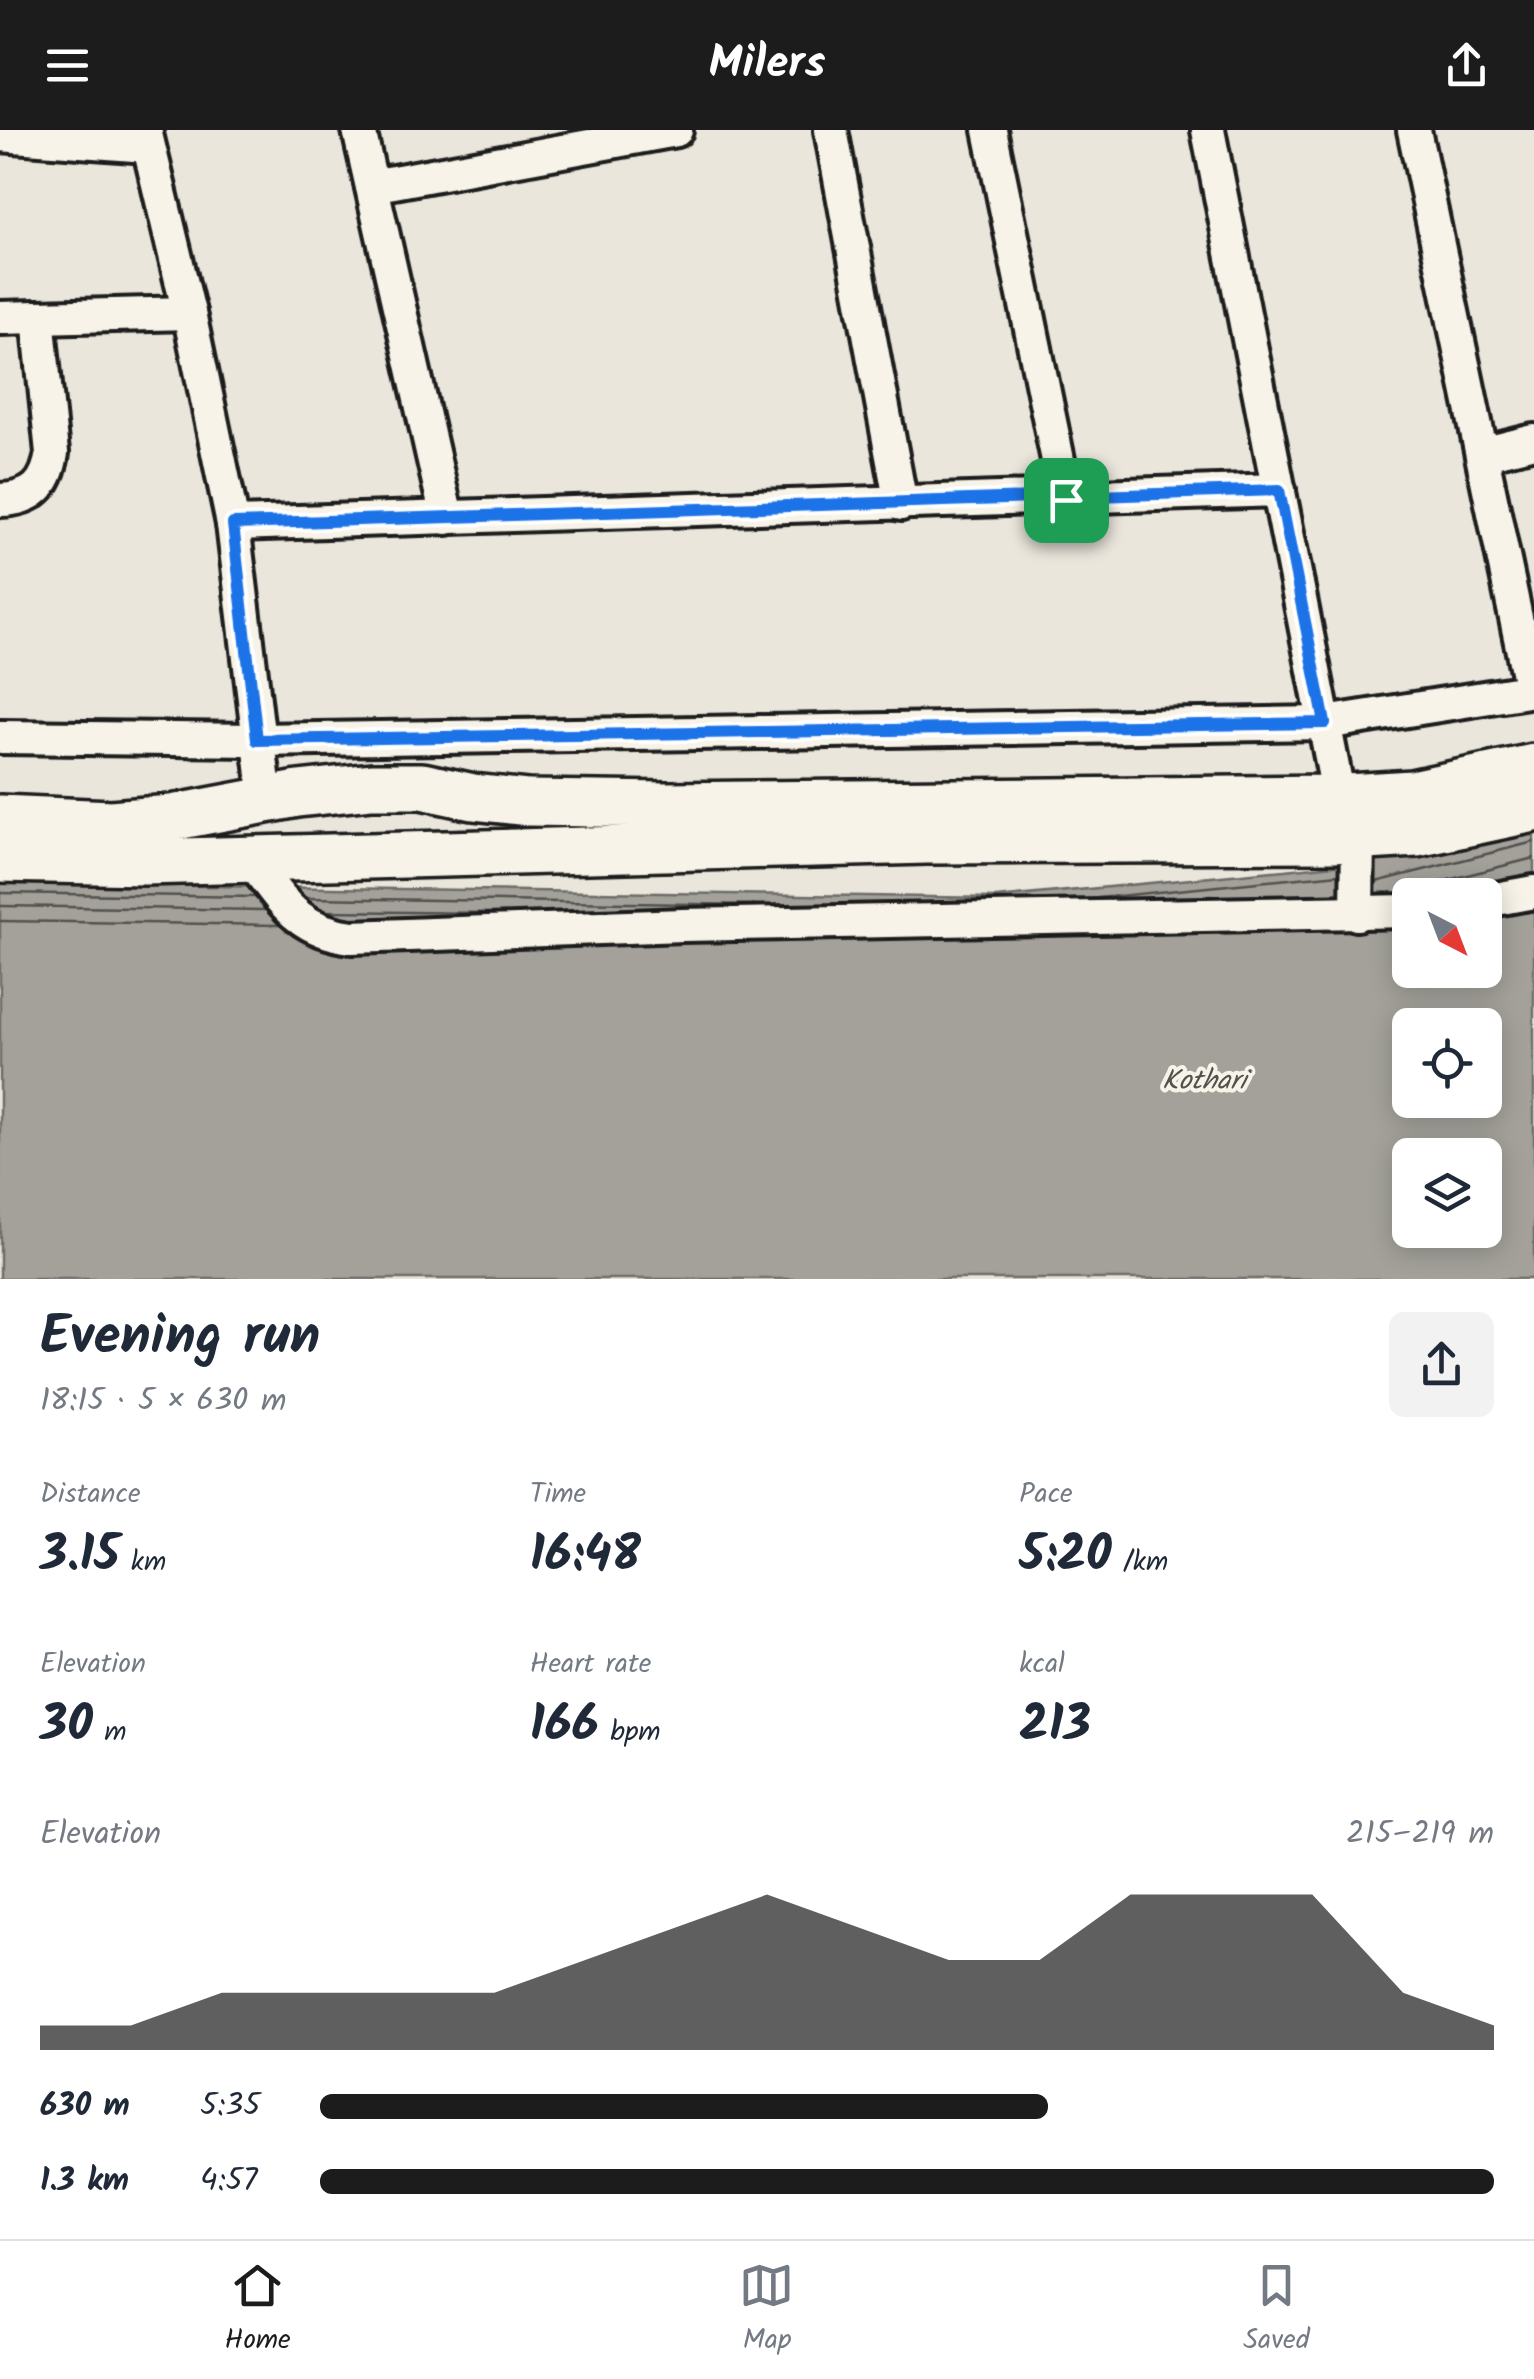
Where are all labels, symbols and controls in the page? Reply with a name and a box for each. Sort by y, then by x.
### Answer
text: Milers [709,29,825,101]
icon: menu [40,38,95,93]
icon: share [1439,38,1494,93]
pin [1024,458,1109,543]
icon: arrive [1039,473,1094,528]
north arrow [1392,878,1502,988]
map controls [1392,878,1502,1248]
button: locate [1392,1008,1502,1118]
water label: Kothari [1162,1059,1251,1104]
button: layers [1392,1138,1502,1248]
text: Evening run [40,1295,320,1382]
button: share [1389,1312,1494,1417]
text: 18:15 · 5 × 630 m [40,1376,287,1427]
text: Distance [40,1472,141,1517]
text: Time [530,1472,586,1517]
text: Pace [1019,1472,1073,1517]
text: 3.15 [40,1517,120,1597]
text: 16:48 [530,1517,641,1597]
text: 5:20 [1019,1517,1112,1597]
text: km [120,1540,166,1585]
text: /km [1112,1540,1168,1585]
text: Elevation [40,1642,146,1687]
text: Heart rate [530,1642,651,1687]
text: kcal [1019,1642,1065,1687]
text: 30 [40,1687,93,1767]
text: 166 [530,1687,599,1767]
text: 213 [1019,1687,1091,1767]
text: m [93,1710,127,1755]
text: bpm [599,1710,661,1755]
text: Elevation [40,1809,161,1860]
text: 215–219 m [1346,1809,1494,1860]
text: 630 m [40,2081,130,2132]
text: 5:35 [200,2081,261,2132]
text: 1.3 km [40,2156,129,2207]
text: 4:57 [200,2156,257,2207]
tab: Home [224,2258,291,2363]
tab: Map [739,2258,794,2363]
tab: Saved [1243,2258,1310,2363]

